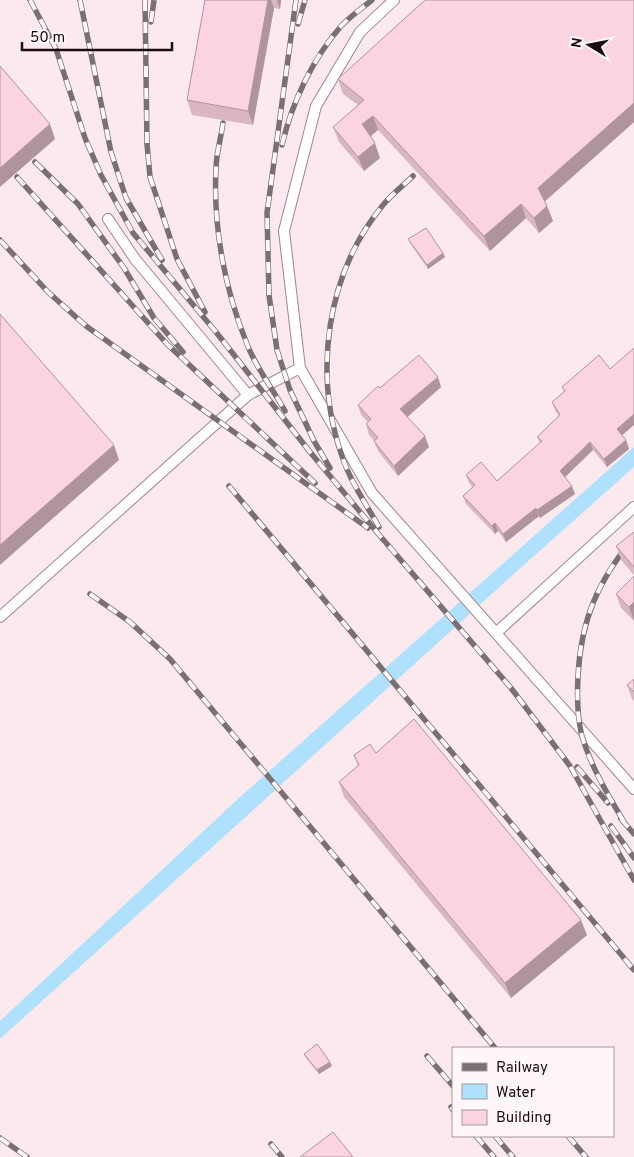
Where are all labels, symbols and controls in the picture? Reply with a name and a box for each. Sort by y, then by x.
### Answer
scale bar [22,20,172,52]
north arrow [564,20,614,70]
text: 50 m [30,29,65,48]
text: N [568,37,587,49]
legend [452,1047,614,1137]
text: Railway [496,1059,548,1078]
text: Water [496,1084,536,1103]
text: Building [496,1109,551,1128]

